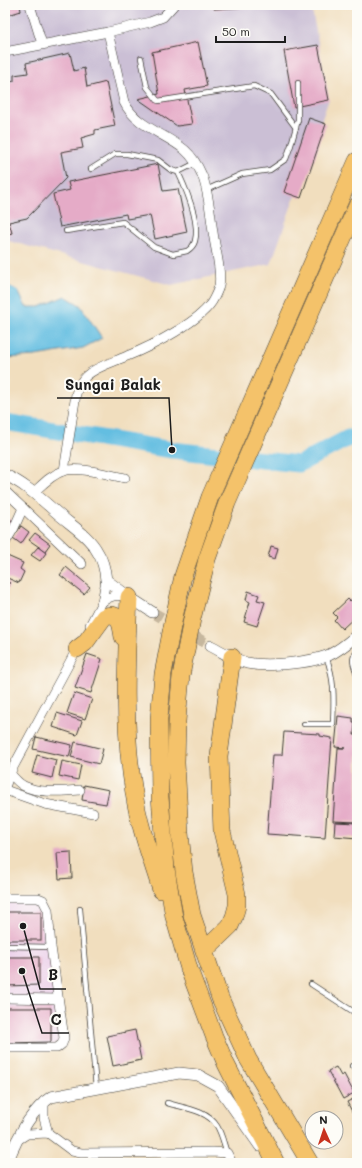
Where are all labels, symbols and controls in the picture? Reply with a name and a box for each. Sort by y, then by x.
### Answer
scale bar [216,18,285,44]
text: 50 m [222,23,250,39]
callout: Sungai Balak [57,371,169,398]
text: Sungai Balak [65,374,161,394]
callout: B [40,962,66,989]
text: B [48,964,58,984]
callout: C [42,1006,69,1033]
text: C [50,1009,62,1029]
north arrow [304,1110,344,1150]
text: N [319,1112,328,1127]

